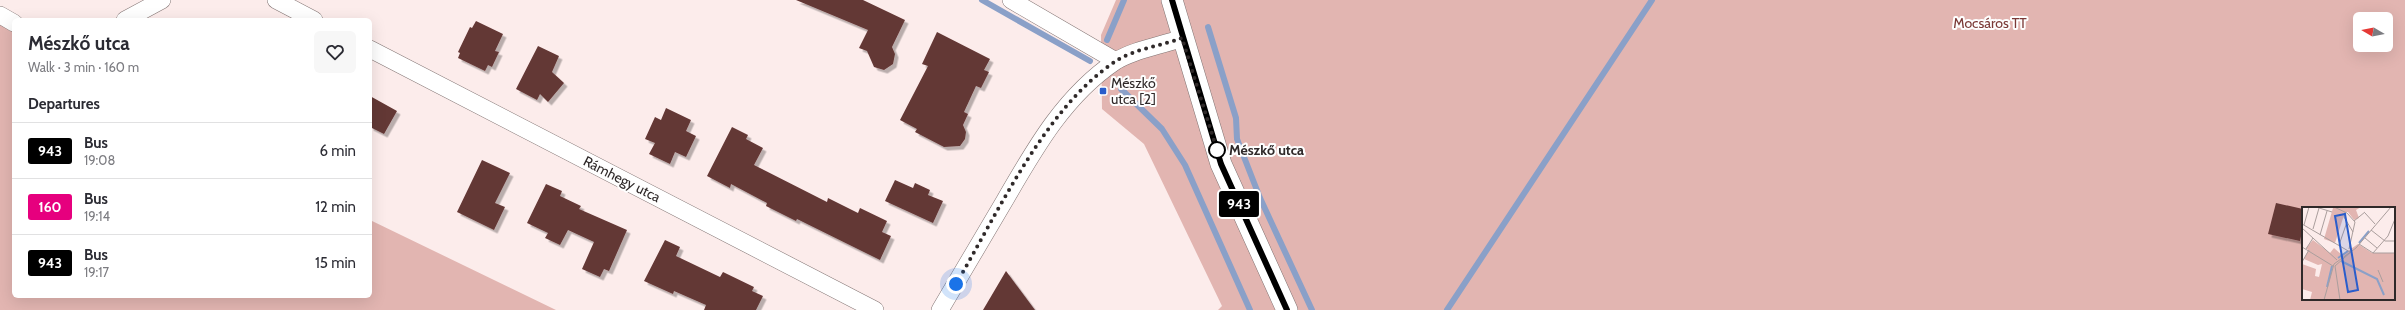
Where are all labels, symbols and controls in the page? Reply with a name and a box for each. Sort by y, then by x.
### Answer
north arrow [2353,12,2393,52]
map controls [2353,12,2393,52]
park label: Mocsáros TT [1953,14,2027,32]
button: heart [314,31,356,73]
text: Mészkő utca [28,32,130,55]
text: Walk · 3 min · 160 m [28,59,139,75]
place label: Mészkő utca [2] [1111,74,1156,108]
marker: Mészkő utca [2] [1098,86,1108,96]
text: Departures [28,95,100,113]
text: Bus [84,134,108,152]
marker: Mészkő utca [1208,141,1226,159]
place label: Mészkő utca [1229,141,1304,159]
text: 943 [38,142,62,160]
text: 6 min [319,142,356,160]
text: 19:08 [84,152,115,168]
street label: Rámhegy utca [580,152,664,206]
text: Bus [84,190,108,208]
line badge: 943 [1216,191,1262,217]
text: 943 [1227,195,1251,213]
text: 160 [39,198,61,216]
text: 12 min [315,198,356,216]
inset map [2302,207,2395,300]
text: 19:14 [84,208,110,224]
text: Bus [84,246,108,264]
text: 943 [38,254,62,272]
text: 15 min [315,254,356,272]
text: 19:17 [84,264,109,280]
your location [946,274,966,294]

